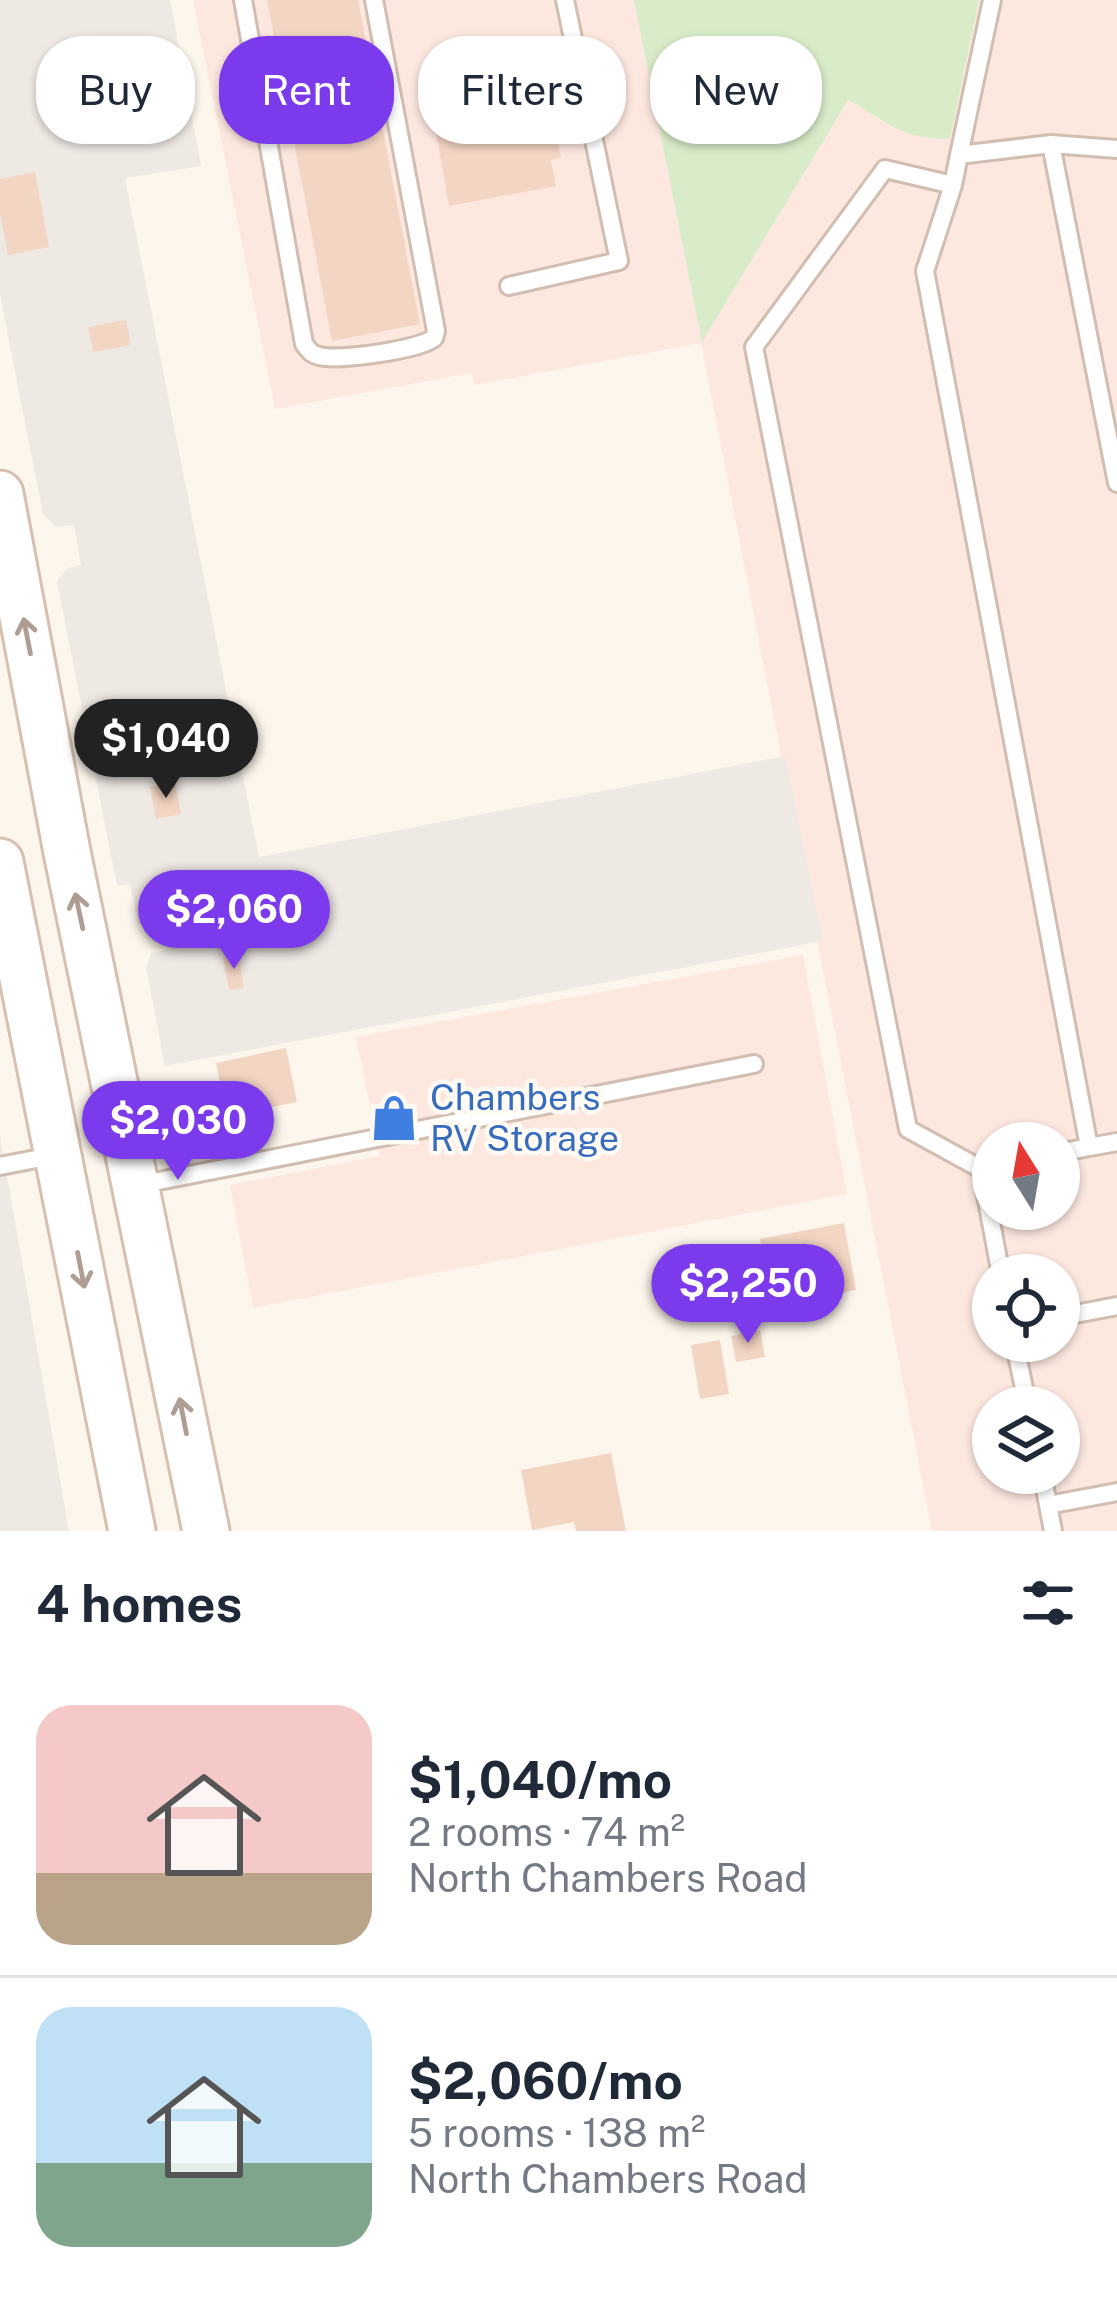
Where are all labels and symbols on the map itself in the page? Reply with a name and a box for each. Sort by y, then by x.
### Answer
one-way arrow [15,617,37,656]
pin: $1,040 [68,699,264,801]
pin: $2,060 [136,870,332,972]
one-way arrow [67,892,90,930]
place label: Chambers RV Storage [430,1076,619,1159]
pin: $2,030 [80,1081,276,1183]
shop icon: Chambers RV Storage [369,1093,419,1143]
north arrow [972,1122,1080,1230]
pin: $2,250 [650,1244,846,1346]
one-way arrow [71,1249,93,1288]
one-way arrow [171,1398,193,1437]

